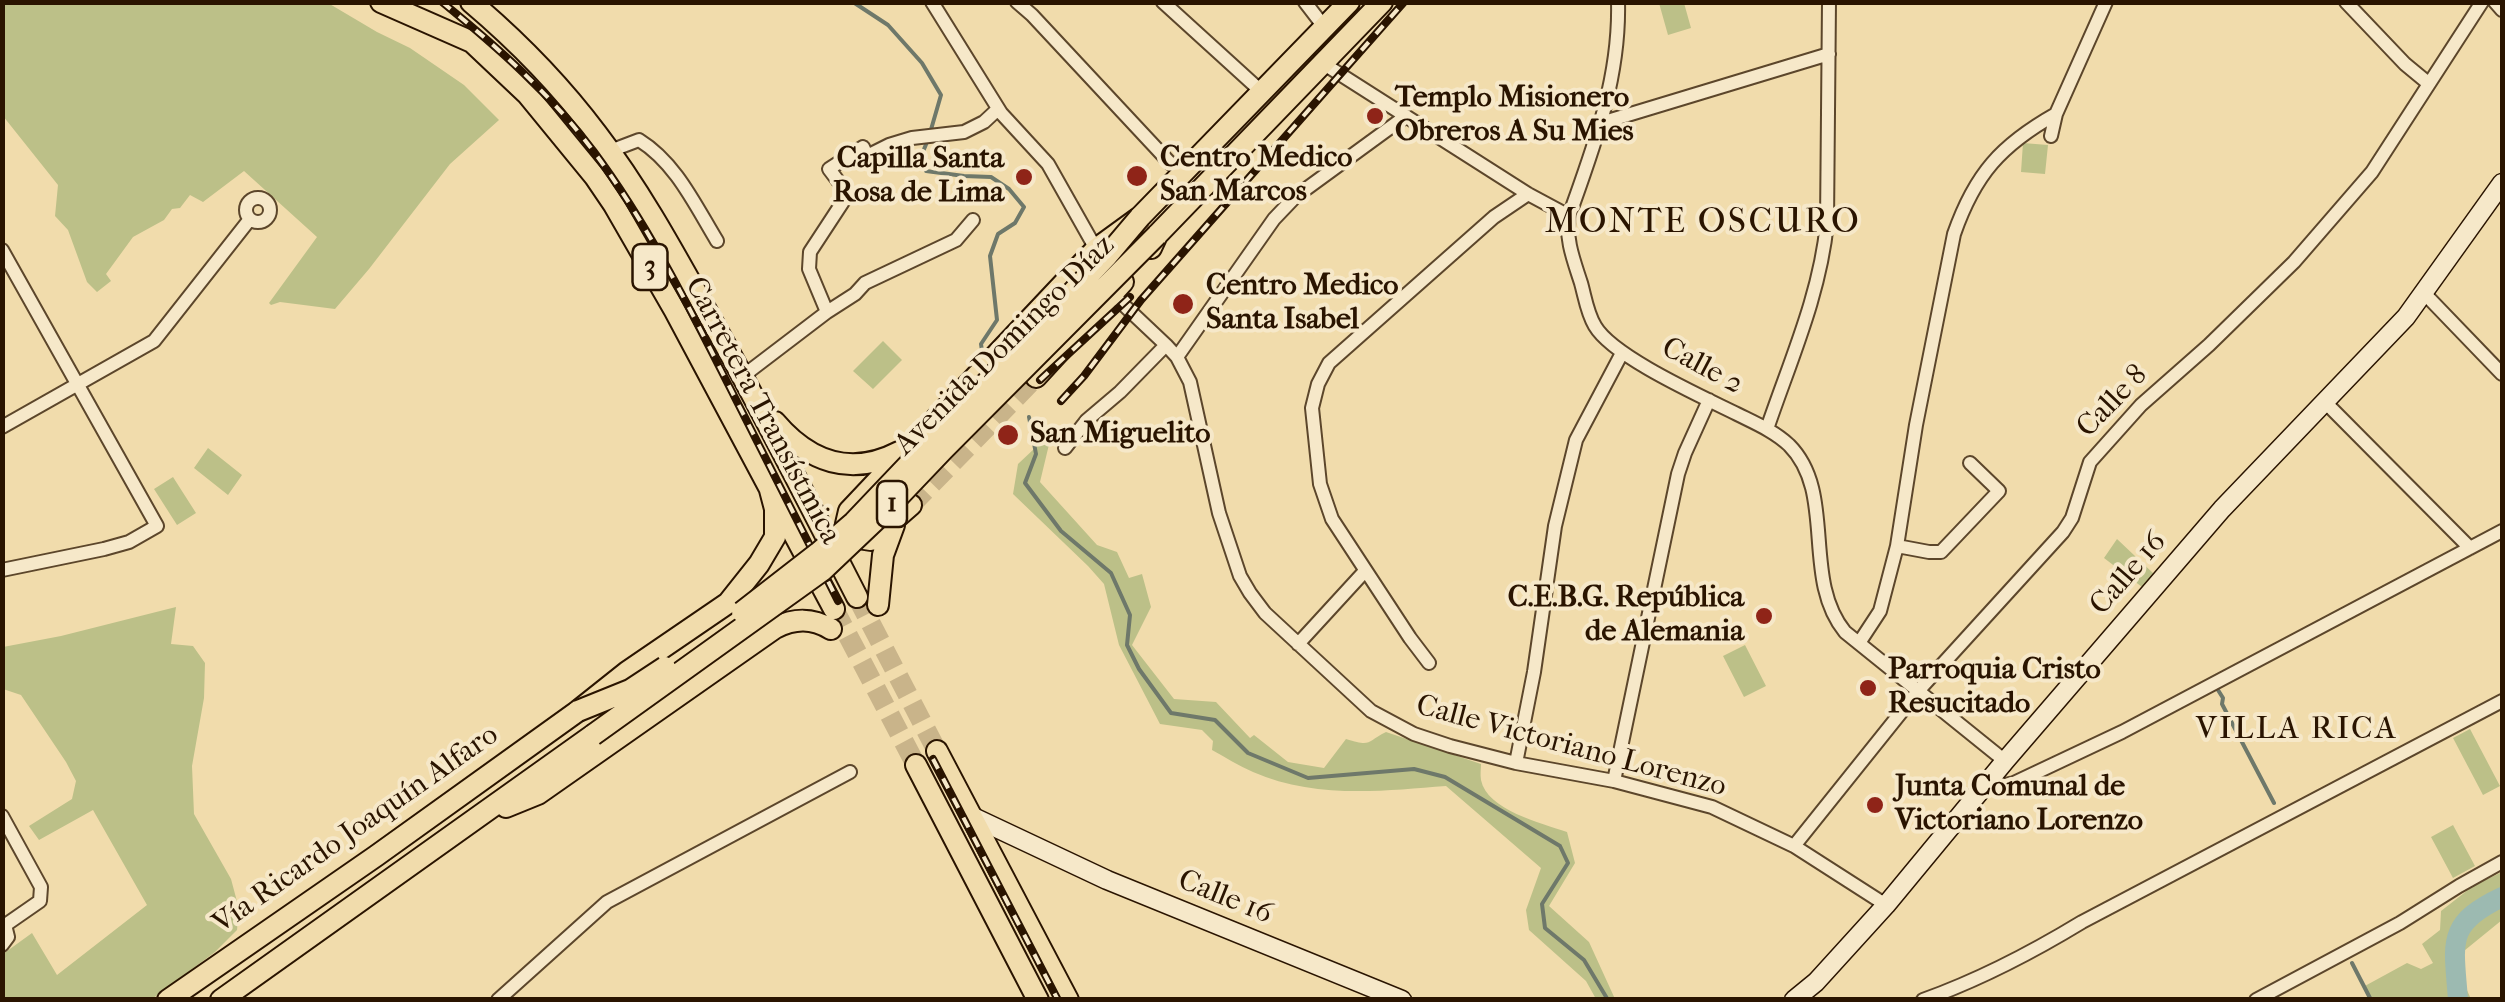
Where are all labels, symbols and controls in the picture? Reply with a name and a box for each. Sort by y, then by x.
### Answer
place label: Templo Misionero Obreros A Su Mies [1395,81,1634,152]
marker: Templo Misionero Obreros A Su Mies [1364,105,1386,127]
place label: Centro Medico San Marcos [1160,141,1353,212]
place label: Capilla Santa Rosa de Lima [833,142,1004,212]
marker: Centro Medico San Marcos [1124,163,1150,189]
marker: Capilla Santa Rosa de Lima [1013,166,1035,188]
district label: MONTE OSCURO [1545,202,1861,244]
street label: Avenida Domingo Díaz [887,228,1123,464]
road number: 3 [632,244,668,290]
place label: Centro Medico Santa Isabel [1206,269,1399,340]
street label: Carretera Transístmica [676,271,848,551]
marker: Centro Medico Santa Isabel [1170,291,1196,317]
street label: Calle 2 [1655,331,1749,403]
street label: Calle 8 [2070,358,2156,446]
place label: San Miguelito [1030,417,1210,453]
marker: San Miguelito [995,422,1021,448]
road number: 1 [877,481,907,527]
street label: Calle 16 [2083,525,2175,623]
place label: C.E.B.G. República de Alemania [1508,581,1744,652]
marker: C.E.B.G. República de Alemania [1753,605,1775,627]
place label: Parroquia Cristo Resucitado [1888,653,2101,724]
marker: Parroquia Cristo Resucitado [1857,677,1879,699]
street label: Calle Victoriano Lorenzo [1412,688,1730,806]
district label: VILLA RICA [2196,711,2398,749]
street label: Vía Ricardo Joaquín Alfaro [206,718,506,942]
place label: Junta Comunal de Victoriano Lorenzo [1895,770,2143,840]
marker: Junta Comunal de Victoriano Lorenzo [1864,794,1886,816]
street label: Calle 16 [1173,863,1277,933]

